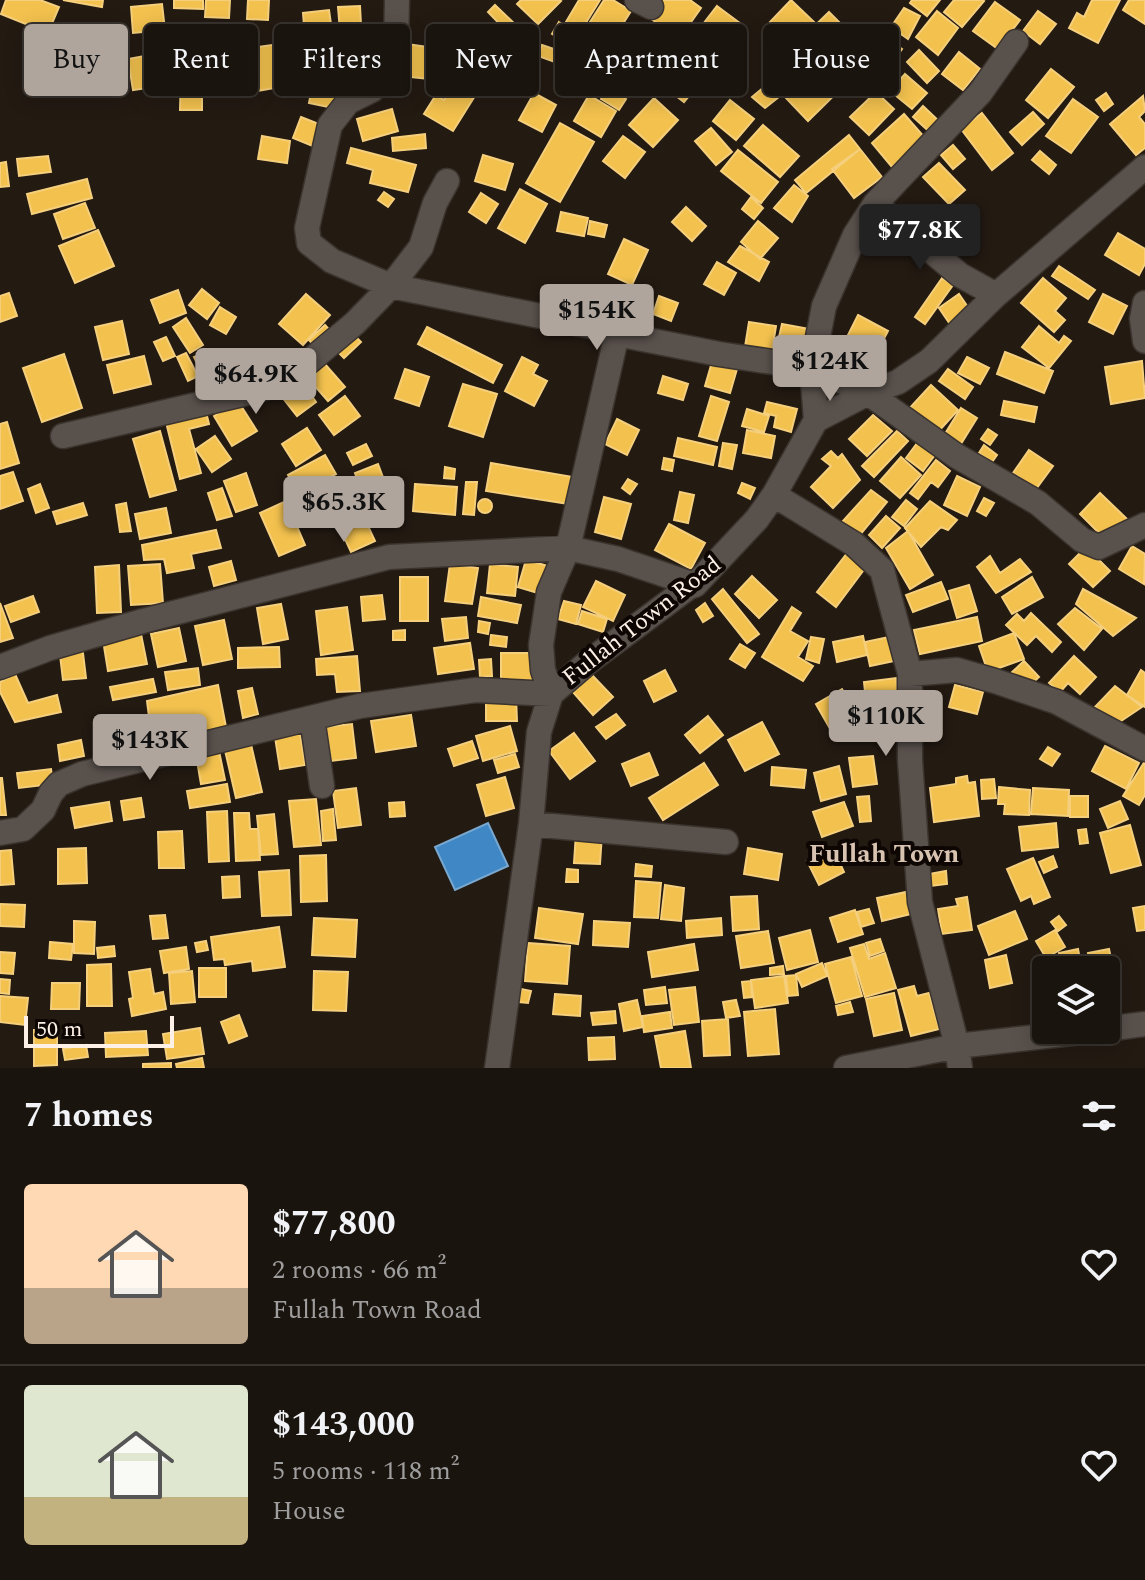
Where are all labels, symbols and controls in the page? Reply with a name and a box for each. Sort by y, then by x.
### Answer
chip: Buy [24,24,128,96]
chip: Rent [144,24,258,96]
chip: Filters [274,24,410,96]
chip: New [426,24,539,96]
chip: Apartment [555,24,747,96]
chip: House [763,24,899,96]
pin: $77.8K [855,204,985,272]
text: $77.8K [877,210,963,250]
pin: $154K [541,284,653,352]
text: $154K [558,290,636,330]
pin: $124K [774,335,886,403]
text: $124K [791,341,869,381]
pin: $64.9K [191,348,321,416]
text: $64.9K [213,354,299,394]
pin: $65.3K [279,476,409,544]
text: $65.3K [301,482,387,522]
street label: Fullah Town Road [555,547,729,695]
pin: $110K [830,690,942,758]
text: $110K [847,696,925,736]
pin: $143K [94,714,206,782]
text: $143K [111,720,189,760]
district label: Fullah Town [809,834,959,874]
map controls [1032,956,1120,1044]
button: layers [1032,956,1120,1044]
scale bar [24,1012,174,1048]
text: 50 m [36,1013,82,1046]
text: 7 homes [24,1090,154,1142]
icon: filters [1077,1094,1121,1138]
text: $77,800 [272,1198,396,1250]
icon: home [88,1216,184,1312]
icon: heart [1077,1242,1121,1286]
text: 2 rooms · 66 m² [272,1250,446,1290]
text: Fullah Town Road [272,1290,482,1330]
text: $143,000 [272,1399,415,1451]
icon: home [88,1417,184,1513]
icon: heart [1077,1443,1121,1487]
text: 5 rooms · 118 m² [272,1451,459,1491]
text: House [272,1491,346,1531]

